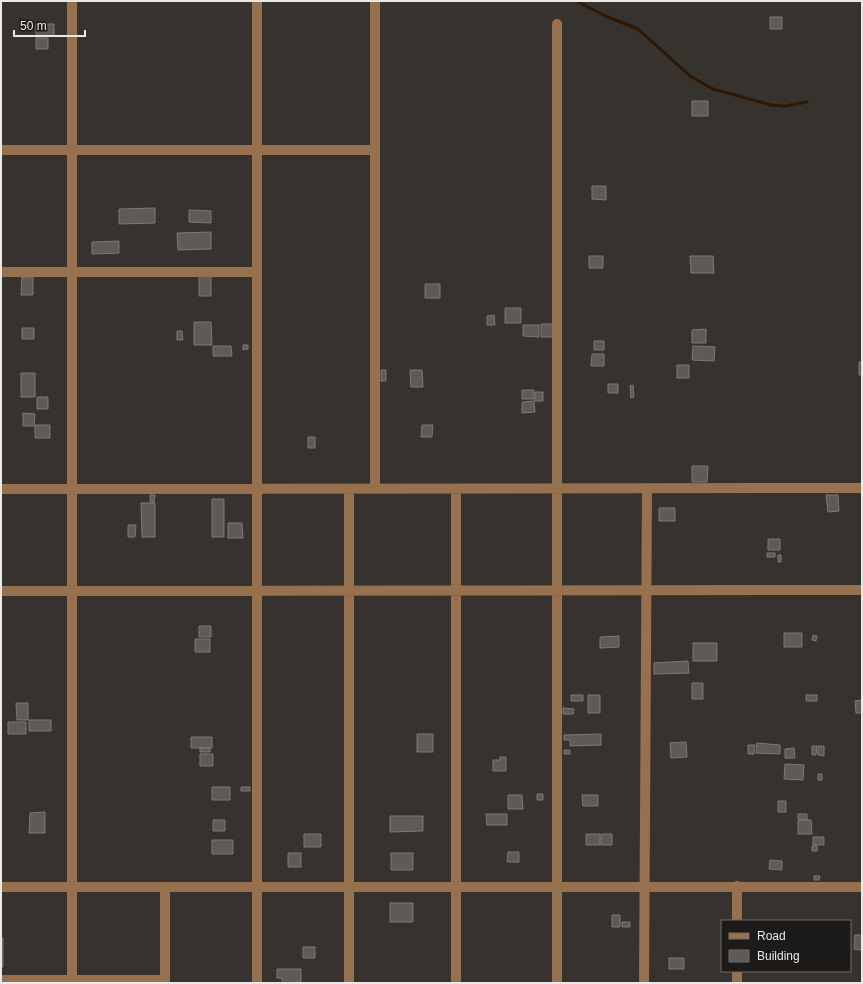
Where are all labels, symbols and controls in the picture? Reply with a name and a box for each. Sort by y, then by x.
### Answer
scale bar [14,12,85,38]
text: 50 m [20,19,47,33]
legend [721,920,851,972]
text: Road [757,929,786,943]
text: Building [757,949,800,963]

